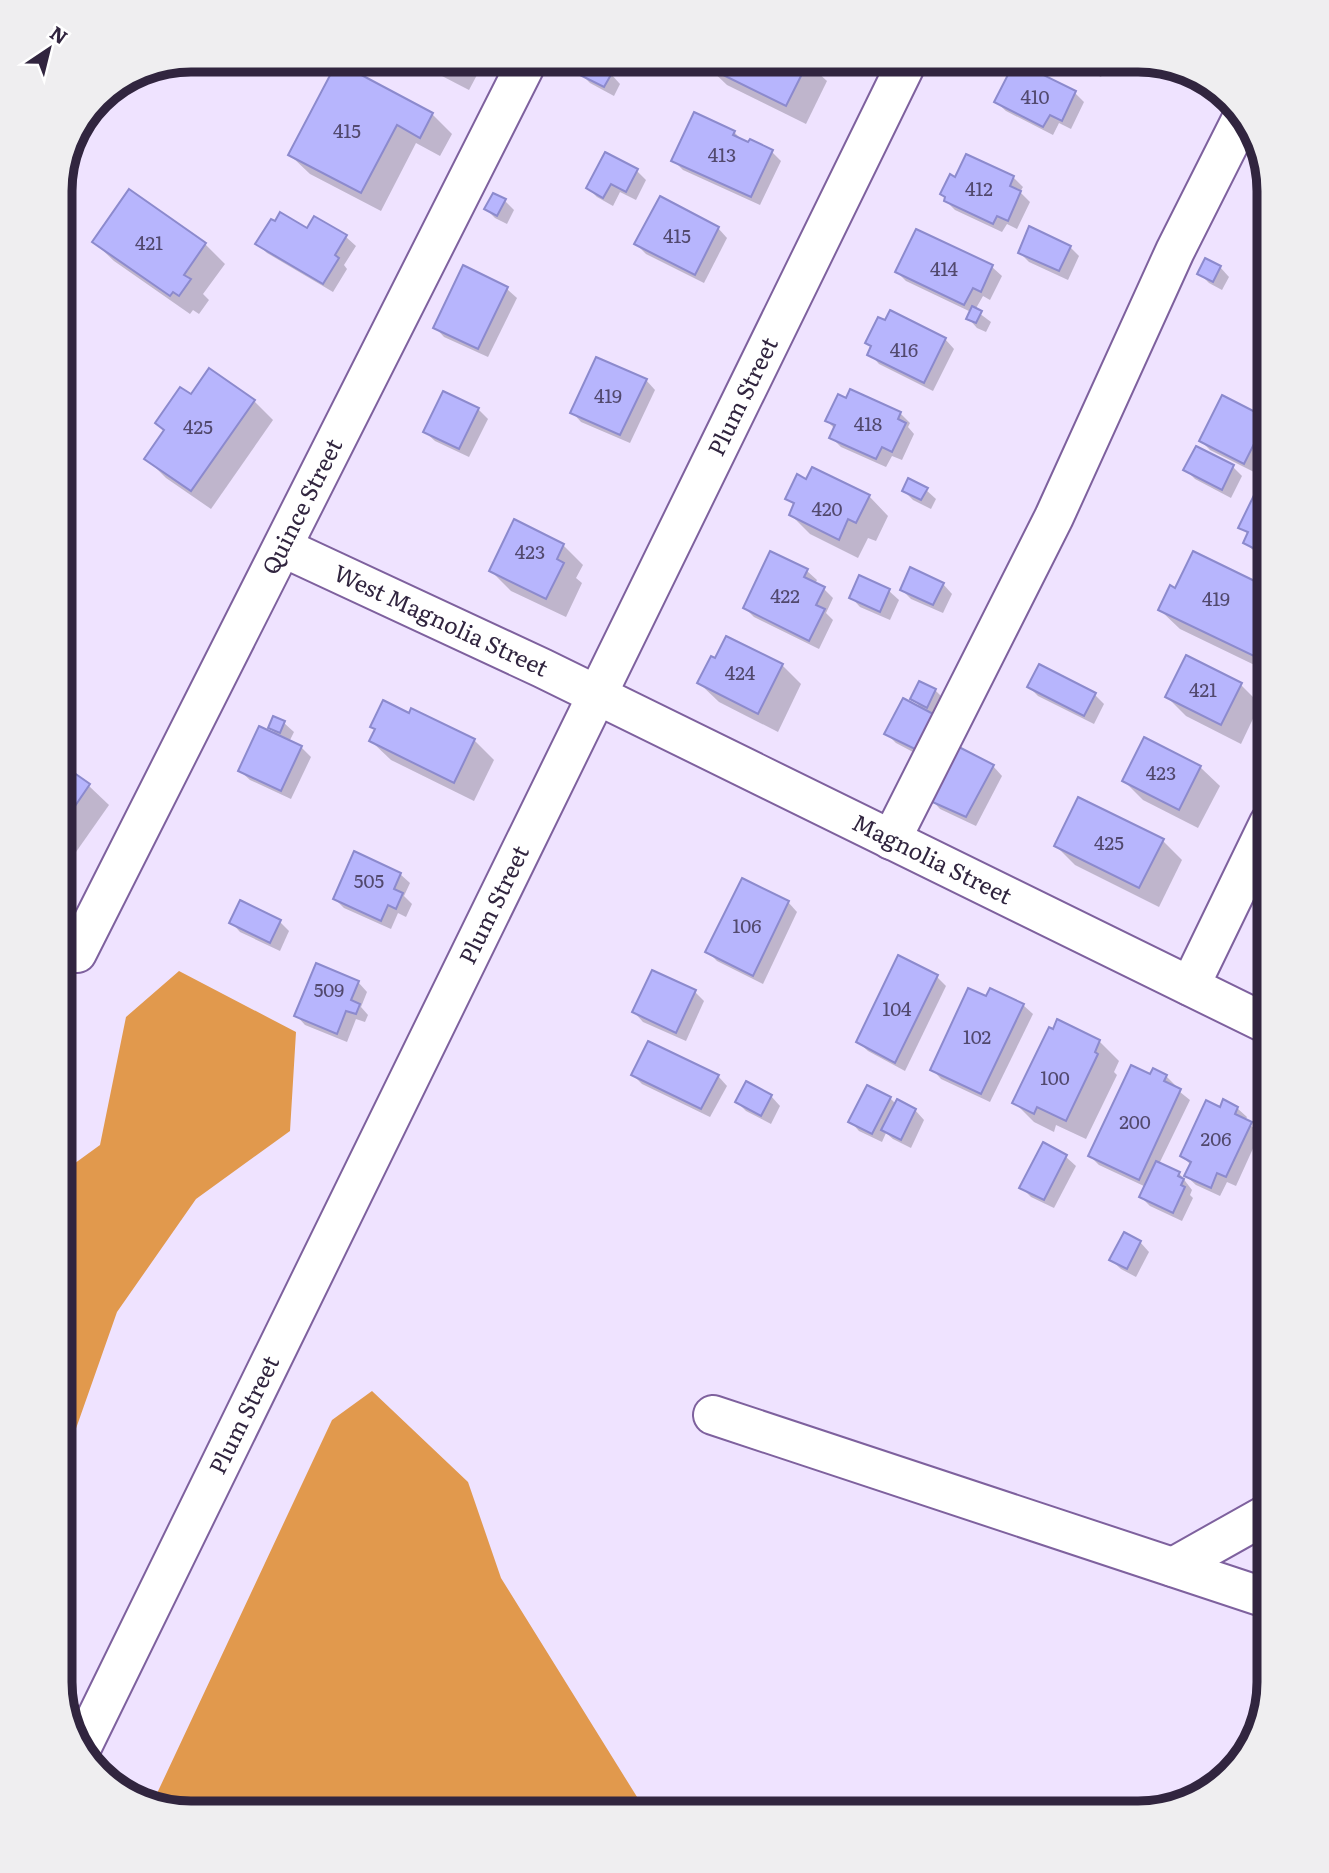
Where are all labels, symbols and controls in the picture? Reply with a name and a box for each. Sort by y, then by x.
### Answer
north arrow [14,14,84,84]
text: N [45,18,74,50]
house number: 410 [1020,82,1050,110]
house number: 415 [333,116,361,144]
house number: 413 [708,140,736,168]
house number: 412 [965,174,993,202]
house number: 415 [663,221,691,249]
house number: 421 [135,228,163,256]
house number: 414 [930,254,958,282]
street label: Plum Street [698,330,785,461]
house number: 416 [890,335,918,363]
house number: 419 [594,381,622,409]
house number: 418 [854,409,882,437]
house number: 425 [183,412,213,440]
street label: Quince Street [252,431,350,580]
house number: 420 [811,494,843,522]
house number: 423 [515,537,545,565]
street label: West Magnolia Street [329,555,555,684]
house number: 422 [770,581,800,609]
house number: 419 [1202,584,1230,612]
house number: 424 [725,658,756,686]
house number: 421 [1189,675,1217,703]
house number: 423 [1146,758,1176,786]
street label: Magnolia Street [847,804,1019,912]
house number: 425 [1094,828,1124,856]
street label: Plum Street [449,838,536,969]
house number: 505 [354,866,384,894]
house number: 106 [733,911,761,939]
house number: 509 [314,975,344,1003]
house number: 104 [882,994,912,1022]
house number: 102 [963,1022,991,1050]
house number: 100 [1040,1063,1070,1091]
house number: 200 [1119,1107,1151,1135]
house number: 206 [1201,1124,1231,1152]
street label: Plum Street [199,1348,287,1479]

